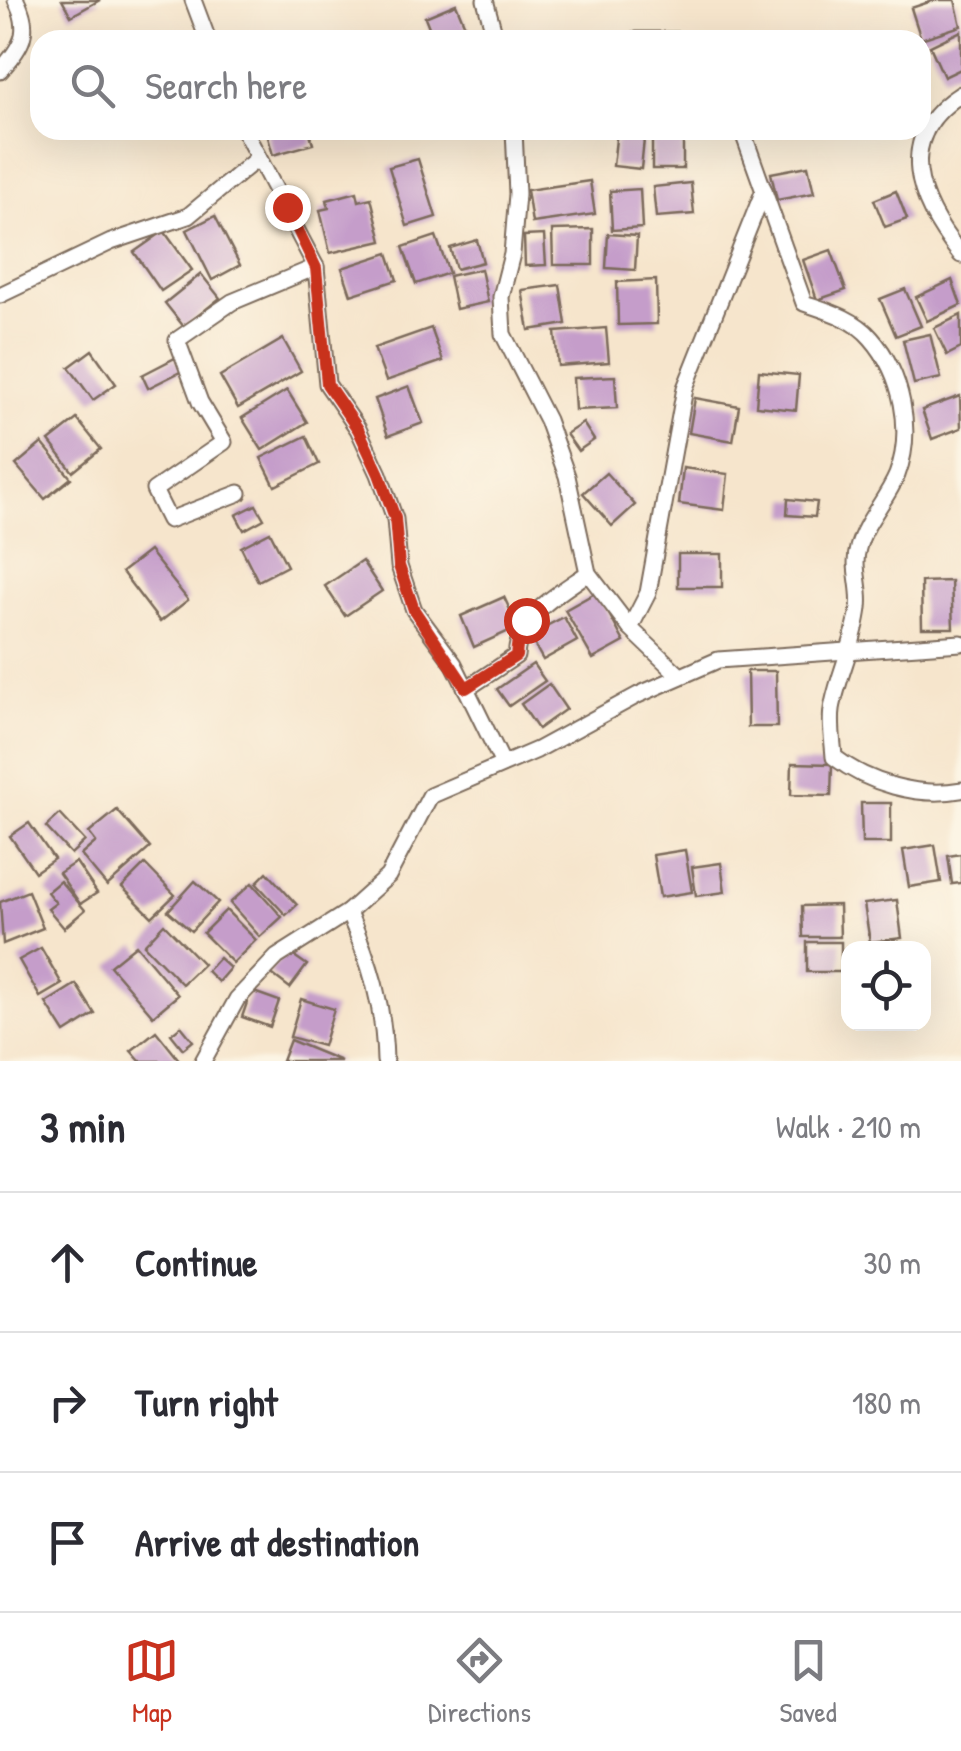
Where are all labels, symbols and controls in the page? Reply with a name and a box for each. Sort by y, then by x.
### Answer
search box [30,30,931,140]
icon: search [65,58,120,113]
text: Search here [145,59,307,111]
route end [265,185,311,231]
route start [504,598,550,644]
map controls [841,941,931,1031]
button: locate [841,941,931,1031]
text: 3 min [40,1098,125,1155]
text: Walk · 210 m [776,1105,921,1148]
icon: ahead [40,1235,95,1290]
text: Continue [135,1236,257,1288]
text: 30 m [863,1241,921,1284]
icon: right [40,1375,95,1430]
text: Turn right [135,1376,278,1428]
text: 180 m [852,1381,921,1424]
icon: arrive [40,1515,95,1570]
text: Arrive at destination [135,1516,419,1568]
tab: Map [124,1633,179,1731]
tab: Directions [428,1633,531,1731]
tab: Saved [780,1633,837,1731]

